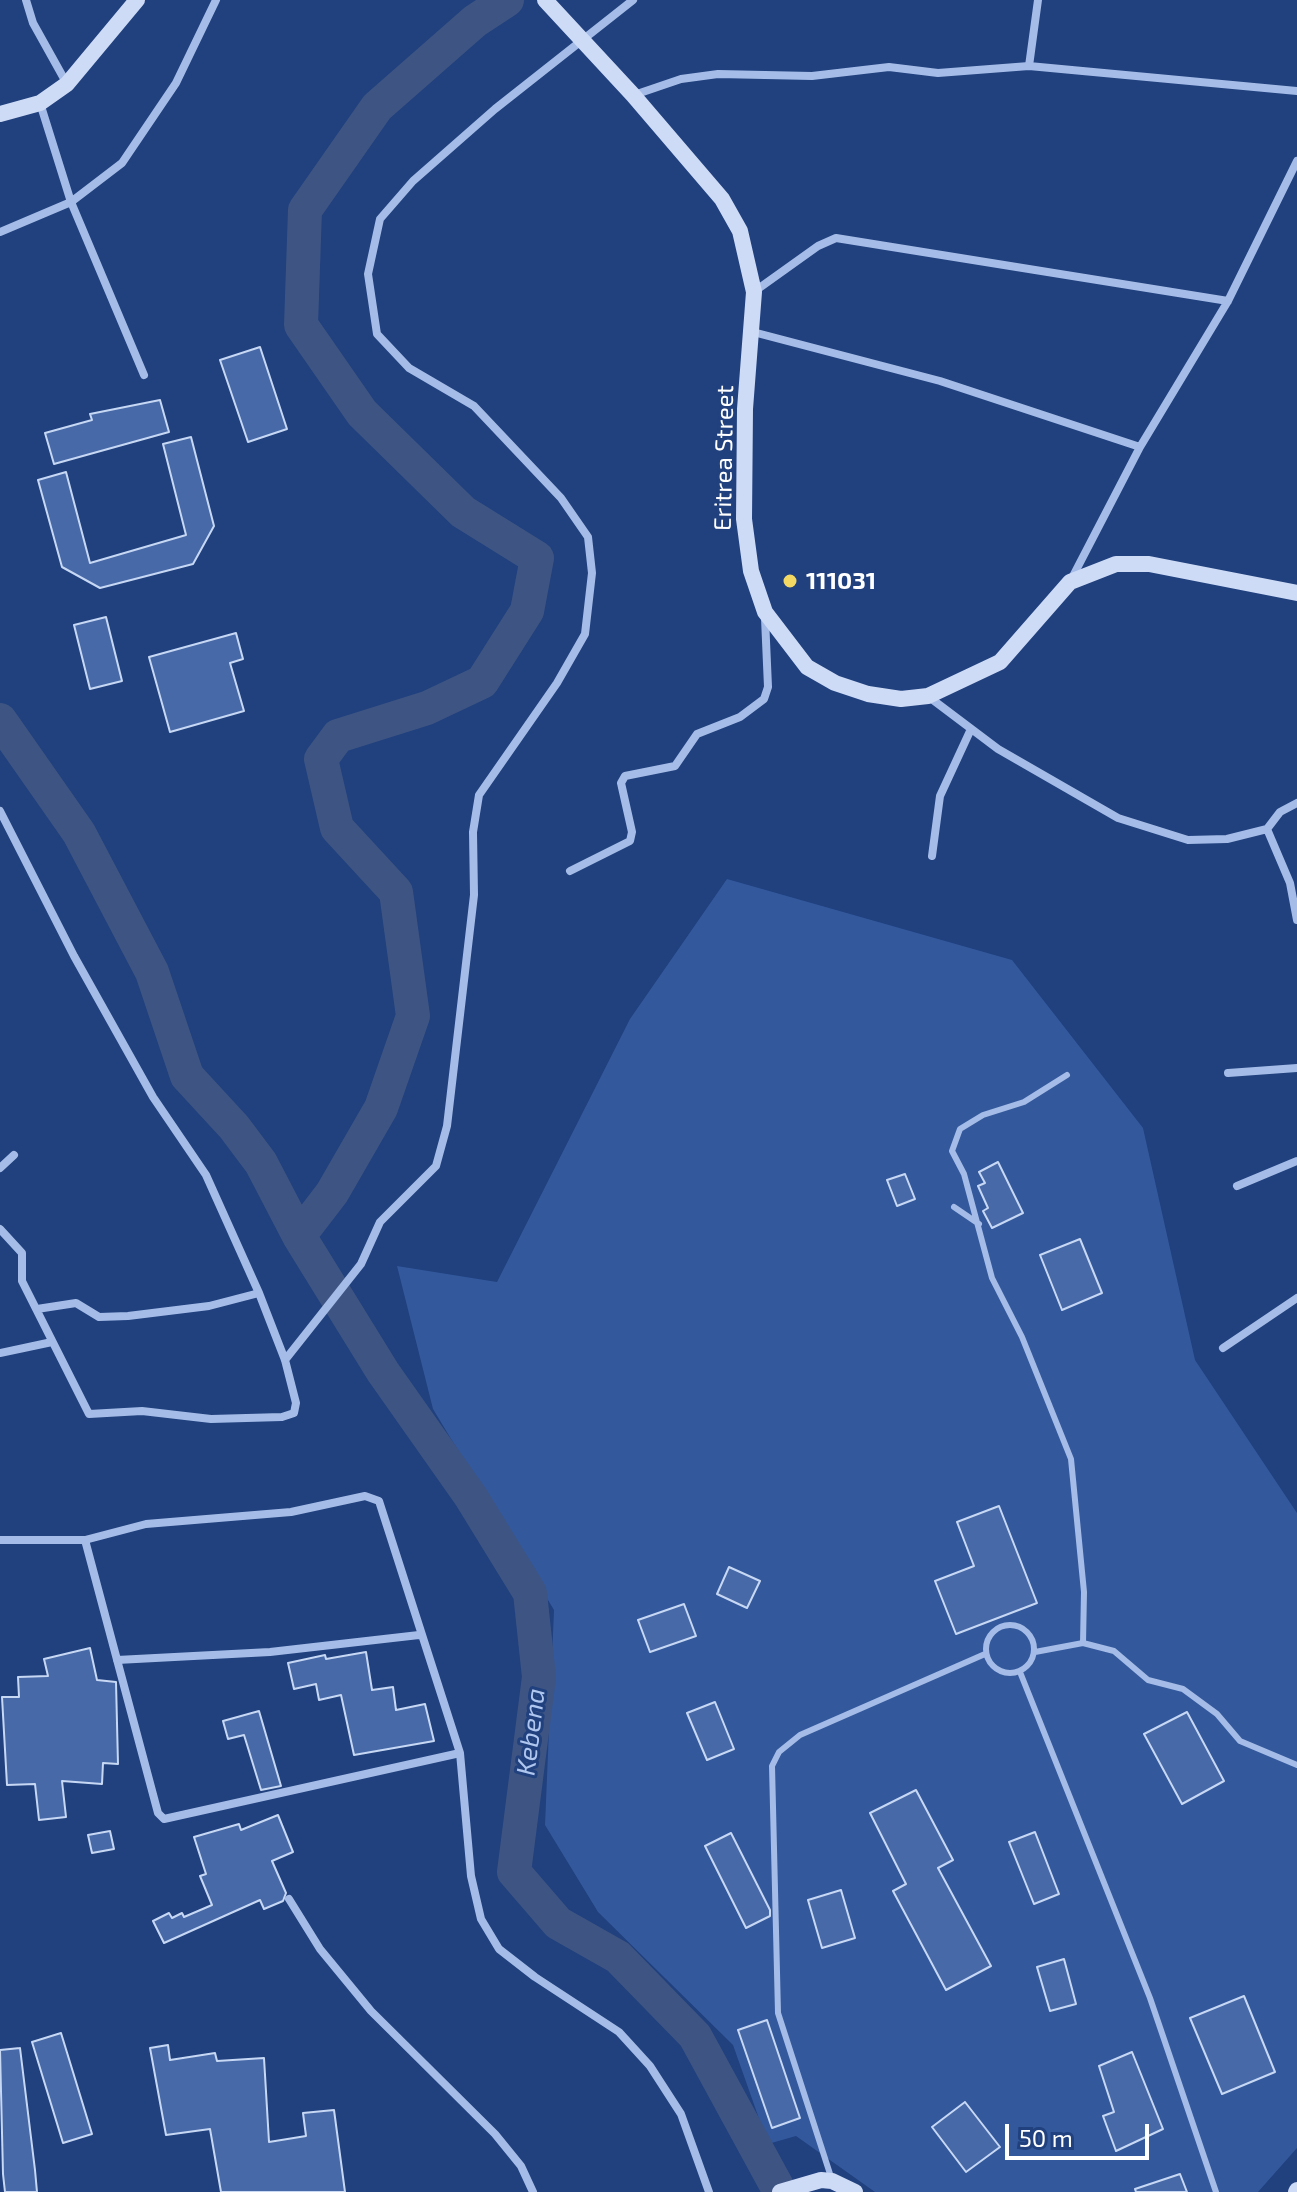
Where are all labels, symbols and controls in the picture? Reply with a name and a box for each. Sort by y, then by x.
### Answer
street label: Eritrea Street [708,385,740,531]
place label: 111031 [806,567,876,595]
marker: 111031 [781,572,799,590]
water label: Kebena [510,1687,552,1777]
scale bar [1009,2108,1153,2158]
text: 50 m [1019,2123,1073,2152]

